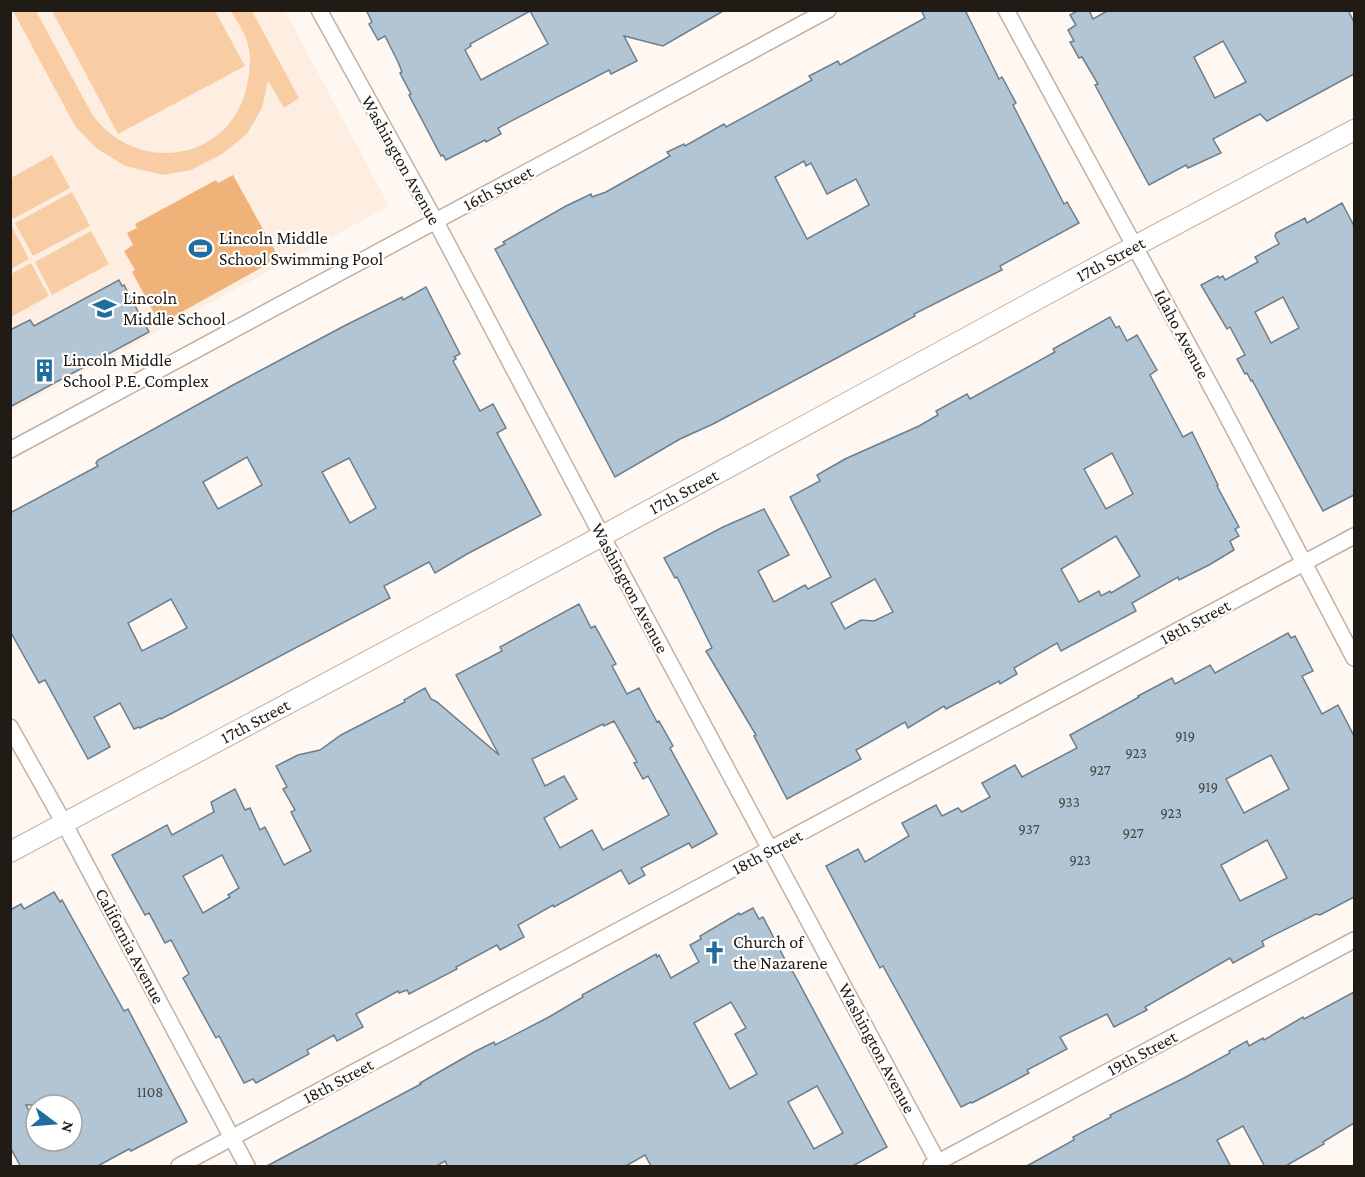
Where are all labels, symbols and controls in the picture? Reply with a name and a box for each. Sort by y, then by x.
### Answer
street label: Washington Avenue [357,92,445,228]
street label: 16th Street [460,161,537,215]
place label: Lincoln Middle School Swimming Pool [219,228,384,269]
street label: 17th Street [1073,232,1149,286]
sports icon: Lincoln Middle School Swimming Pool [188,235,214,261]
street label: Idaho Avenue [1150,286,1214,382]
place label: Lincoln Middle School [123,288,226,329]
school or university icon: Lincoln Middle School [92,295,118,321]
place label: Lincoln Middle School P.E. Complex [63,350,209,391]
building icon: Lincoln Middle School P.E. Complex [32,357,58,383]
street label: 17th Street [646,464,722,518]
street label: Washington Avenue [587,519,673,657]
street label: 18th Street [1156,595,1234,649]
street label: 17th Street [217,694,294,748]
house number: 919 [1175,728,1195,744]
house number: 923 [1125,745,1147,761]
house number: 927 [1089,762,1111,778]
house number: 919 [1198,779,1218,795]
house number: 933 [1058,794,1080,810]
house number: 923 [1160,805,1182,821]
house number: 937 [1018,821,1040,837]
street label: 18th Street [728,825,806,879]
house number: 927 [1122,825,1144,841]
house number: 923 [1069,852,1091,868]
street label: California Avenue [91,885,169,1007]
place label: Church of the Nazarene [733,932,828,973]
church icon: Church of the Nazarene [702,939,728,965]
street label: Washington Avenue [834,979,920,1117]
street label: 19th Street [1104,1026,1181,1080]
street label: 18th Street [299,1054,377,1108]
house number: 1108 [137,1084,163,1100]
north arrow [24,1093,84,1153]
text: N [58,1119,78,1135]

